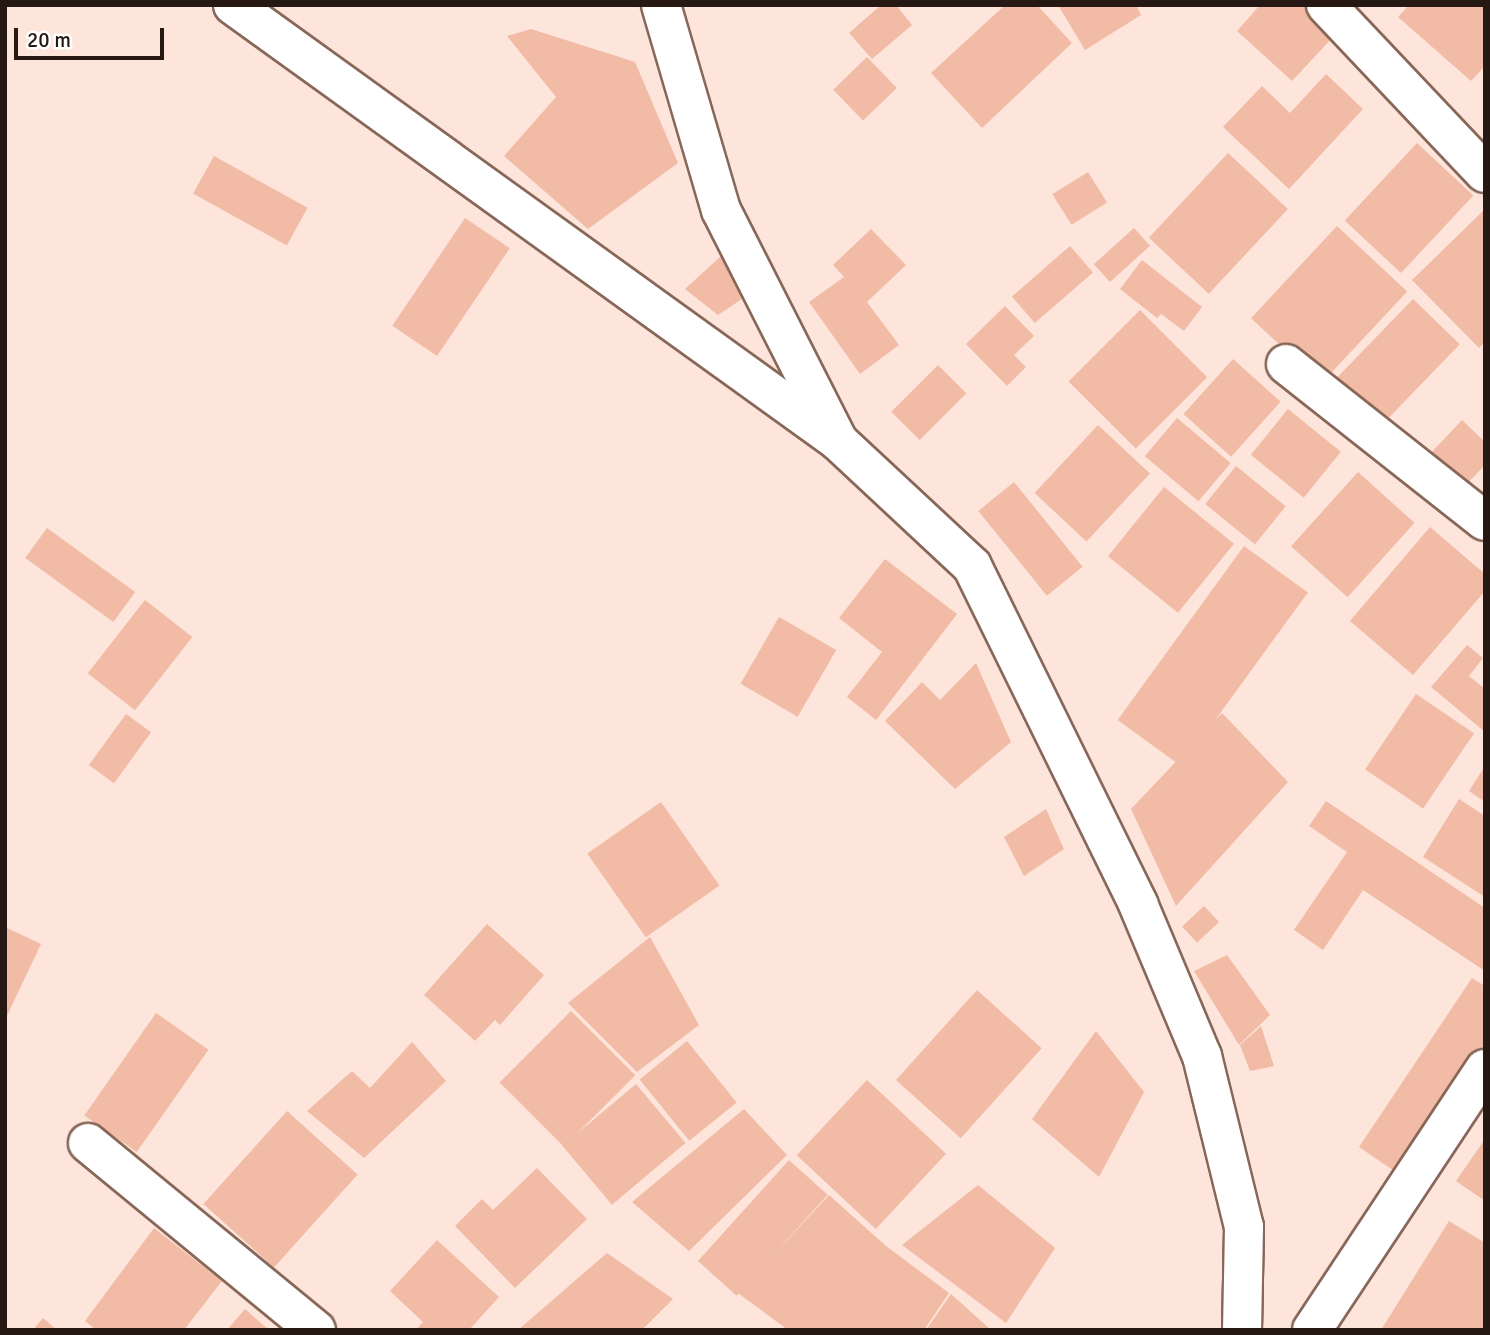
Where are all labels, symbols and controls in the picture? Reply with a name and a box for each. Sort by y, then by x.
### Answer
scale bar [18,14,168,58]
text: 20 m [27,27,71,53]

